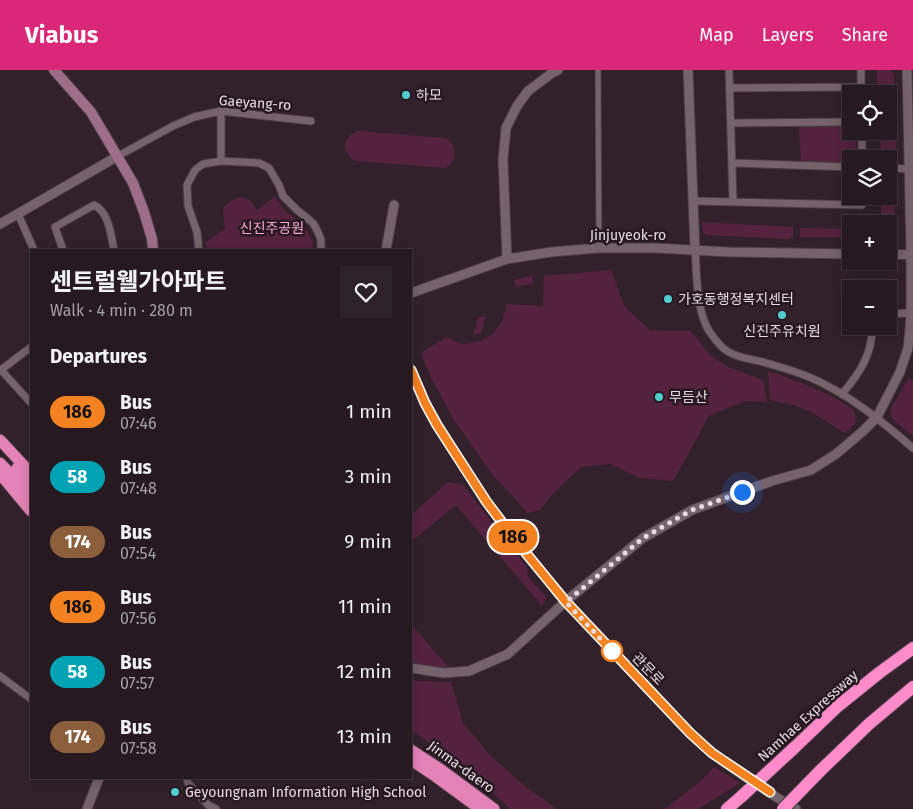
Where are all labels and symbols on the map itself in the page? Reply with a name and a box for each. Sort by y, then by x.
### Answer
place label: 하모 [416,87,442,104]
marker: 하모 [400,89,412,101]
street label: Gaeyang-ro [218,92,292,114]
park label: 신진주공원 [240,220,304,237]
street label: Jinjuyeok-ro [590,227,666,244]
place label: 가호동행정복지센터 [678,291,794,308]
marker: 가호동행정복지센터 [662,293,674,305]
marker: 신진주유치원 [776,309,788,321]
place label: 신진주유치원 [743,323,821,340]
place label: 무듬산 [669,389,708,406]
marker: 무듬산 [653,391,665,403]
your location [730,480,755,505]
line badge: 186 [484,521,542,553]
unlabelled marker [601,640,623,662]
street label: 관문로 [628,649,668,689]
street label: Namhae Expressway [755,667,862,765]
street label: Jinma-daero [424,737,498,797]
place label: Geyoungnam Information High School [185,784,426,801]
marker: Geyoungnam Information High School [169,786,181,798]

